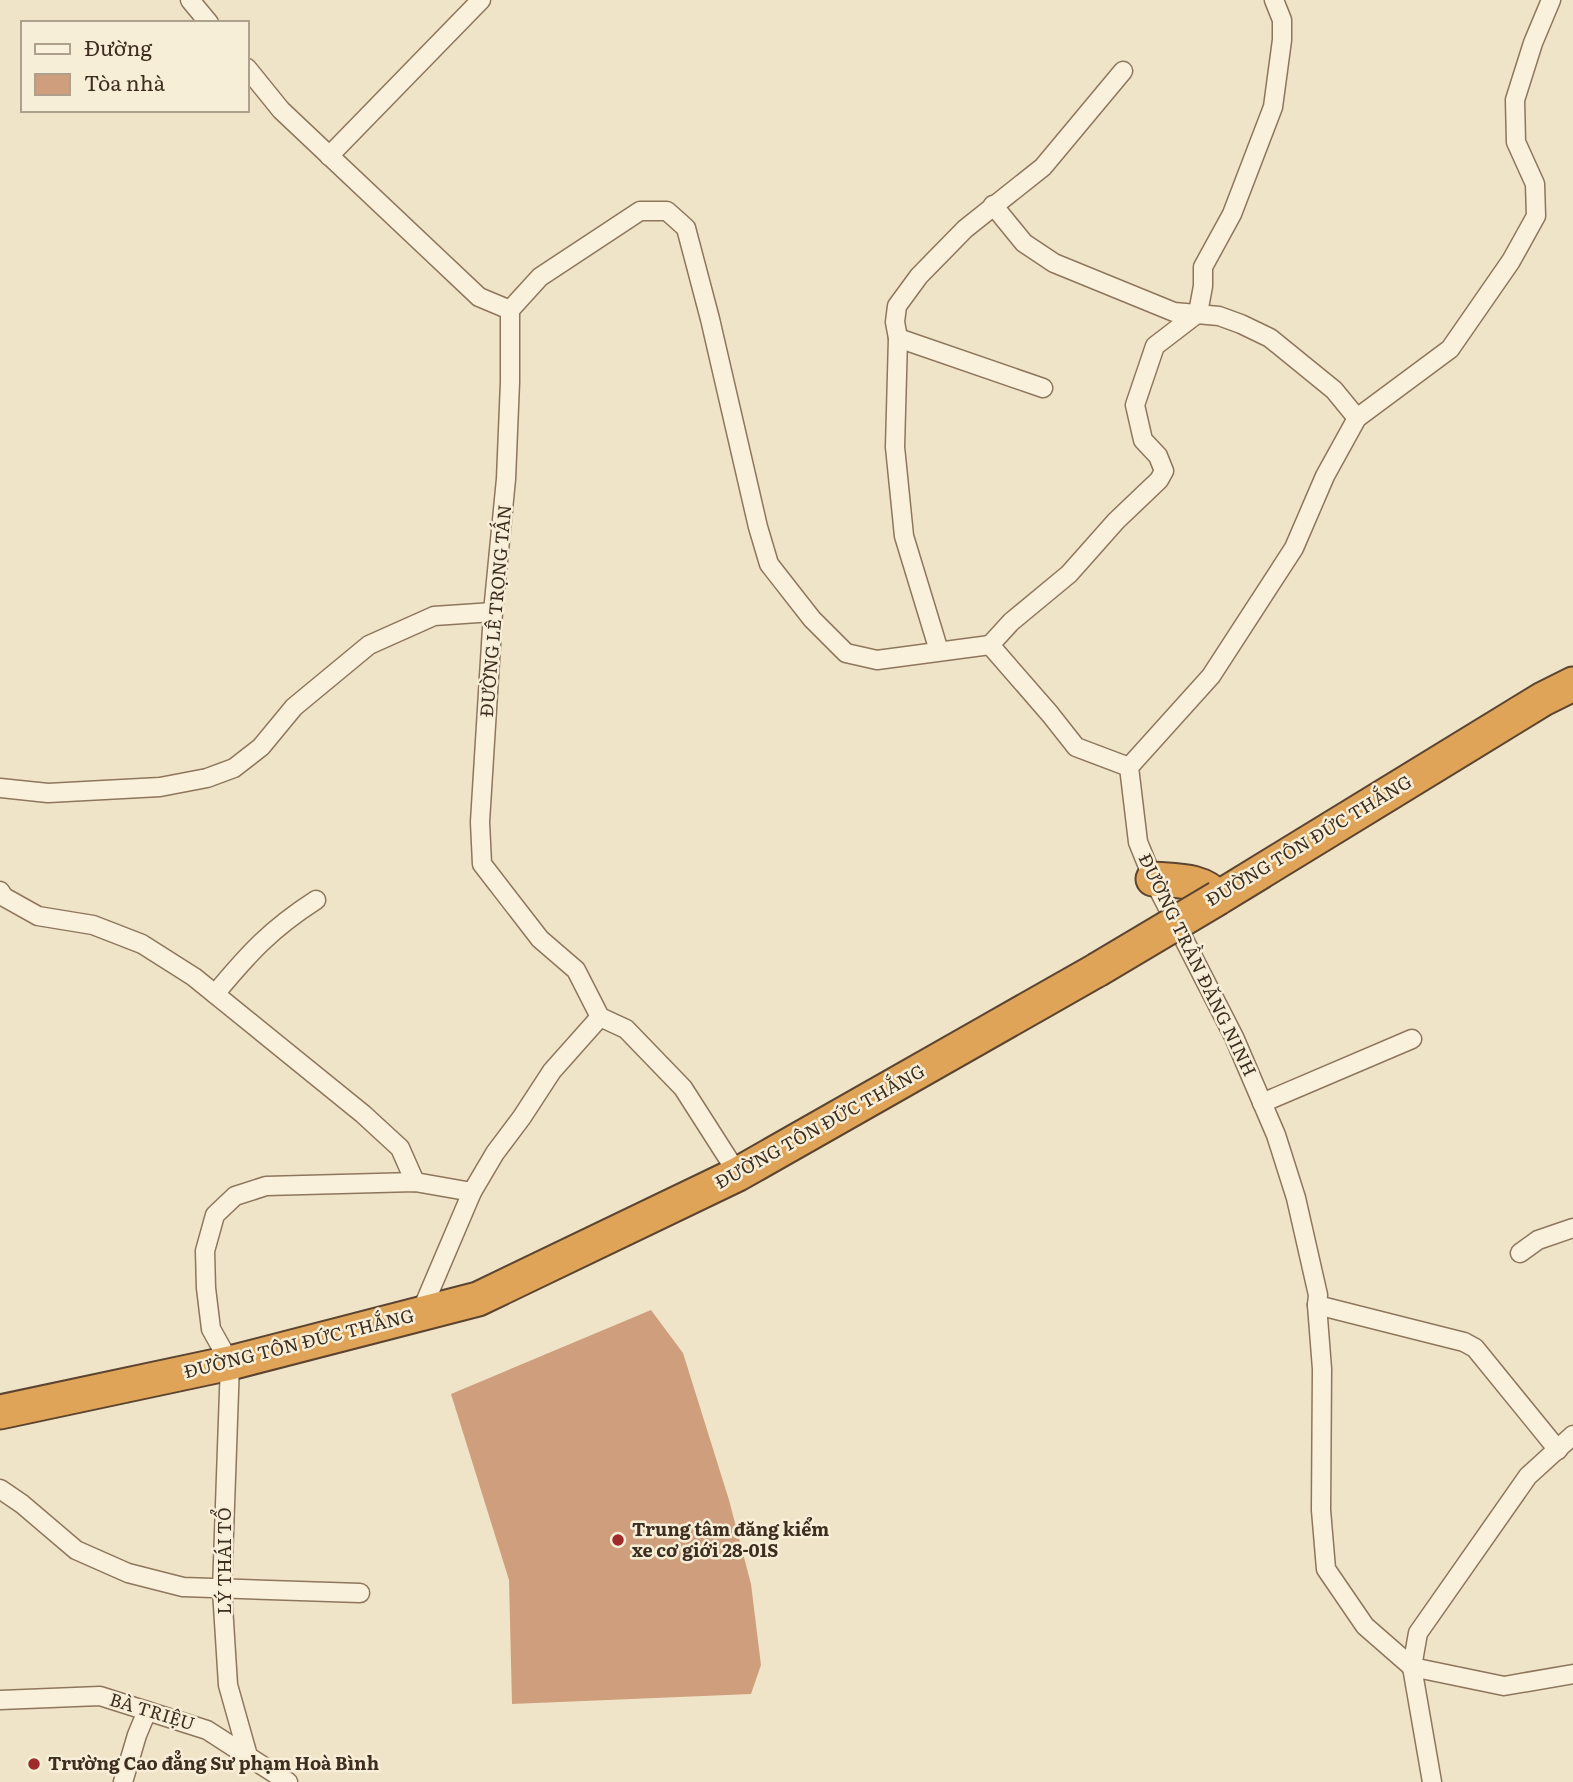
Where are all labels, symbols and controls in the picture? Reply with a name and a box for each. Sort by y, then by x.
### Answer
legend [21,21,248,112]
text: Đường [84,31,152,62]
text: Tòa nhà [84,66,166,97]
street label: ĐƯỜNG LÊ TRỌNG TẤN [471,503,517,718]
street label: ĐƯỜNG TÔN ĐỨC THẮNG [1199,766,1417,912]
street label: ĐƯỜNG TRẦN ĐĂNG NINH [1133,848,1265,1080]
street label: ĐƯỜNG TÔN ĐỨC THẮNG [709,1056,929,1195]
street label: ĐƯỜNG TÔN ĐỨC THẮNG [180,1300,417,1384]
street label: LÝ THÁI TỔ [210,1507,237,1615]
place label: Trung tâm đăng kiểm xe cơ giới 28-01S [632,1515,829,1563]
marker: Trung tâm đăng kiểm xe cơ giới 28-01S [610,1532,626,1548]
street label: BÀ TRIỆU [106,1685,198,1736]
place label: Trường Cao đẳng Sư phạm Hoà Bình [48,1749,379,1776]
marker: Trường Cao đẳng Sư phạm Hoà Bình [26,1756,42,1772]

